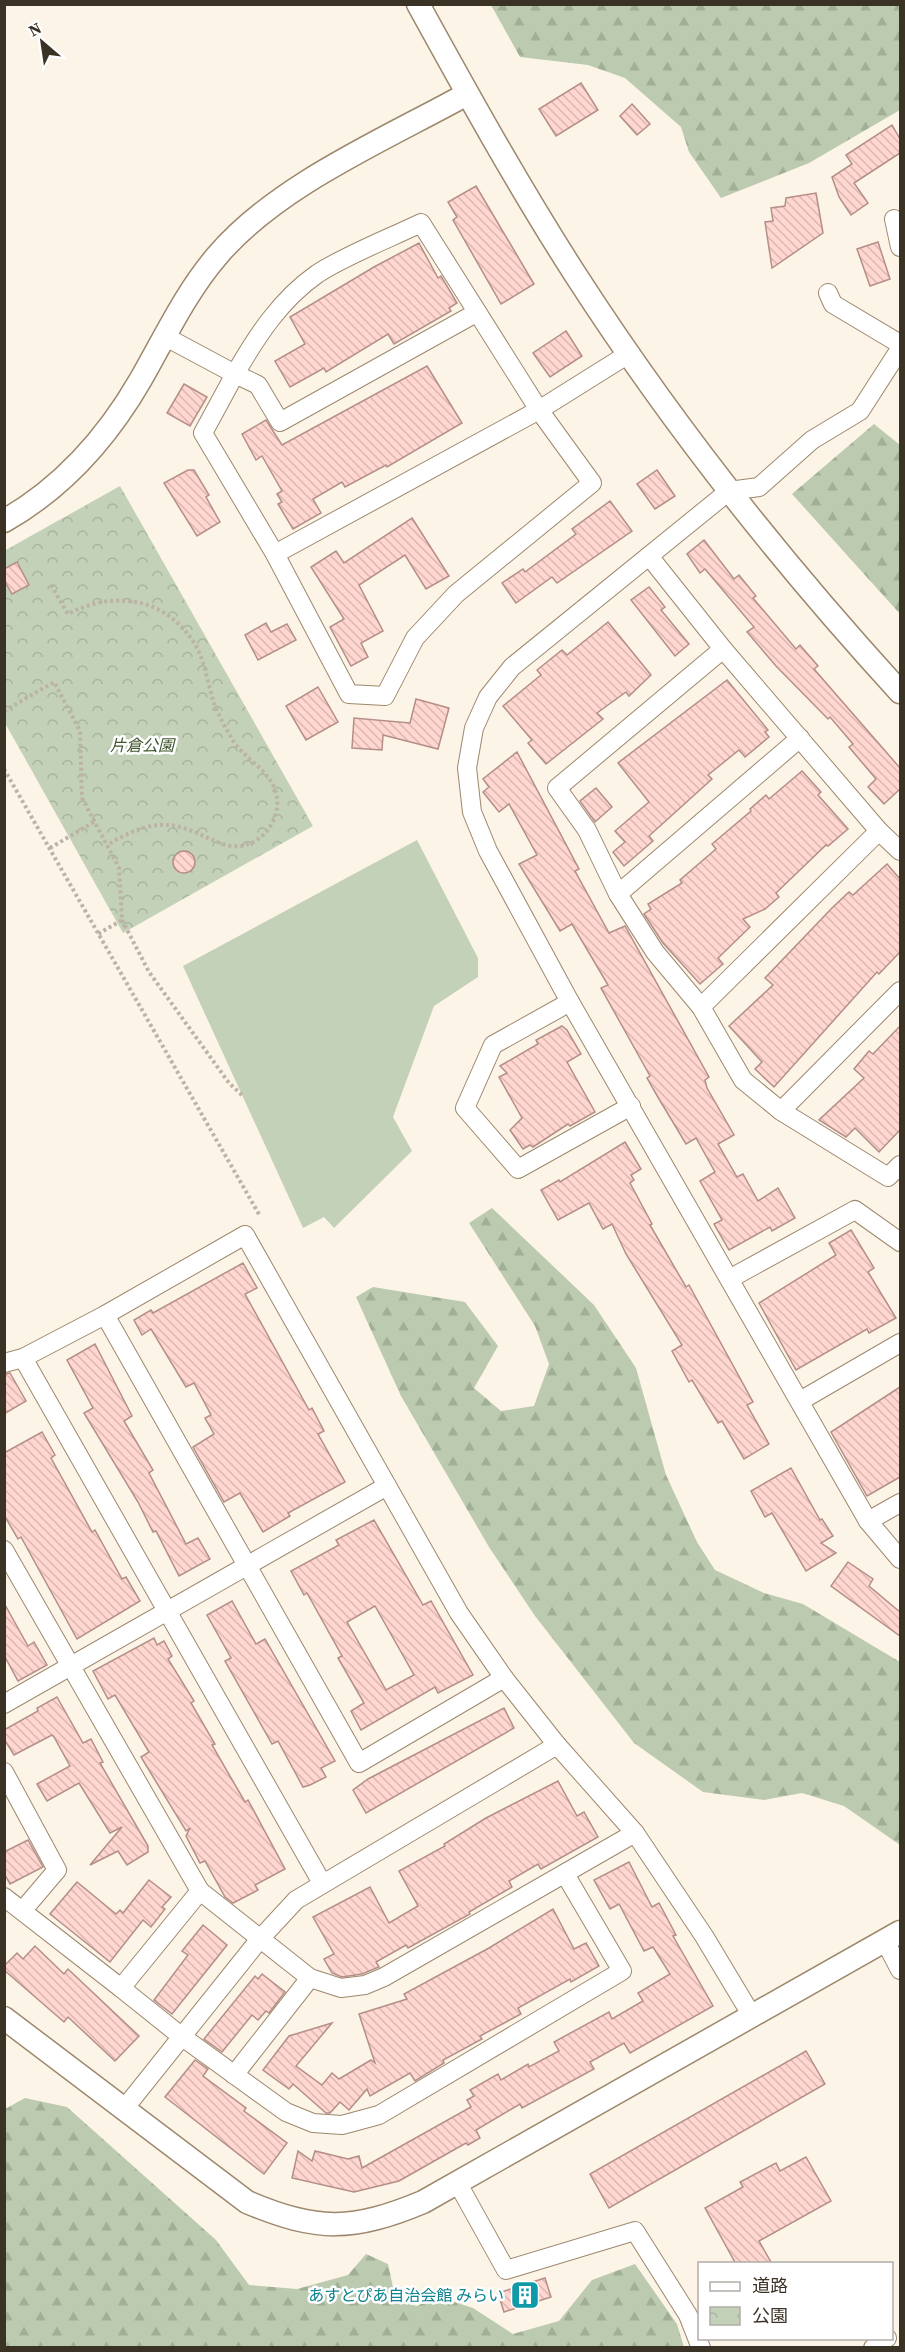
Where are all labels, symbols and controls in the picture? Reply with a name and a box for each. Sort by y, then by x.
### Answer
north arrow [12,12,72,72]
text: N [24,16,45,41]
park label: 片倉公園 [110,734,176,756]
legend [698,2262,893,2340]
text: 道路 [752,2273,788,2298]
building icon: あすとぴあ自治会館 みらい [509,2279,541,2311]
place label: あすとぴあ自治会館 みらい [308,2284,504,2306]
text: 公園 [752,2303,788,2328]

